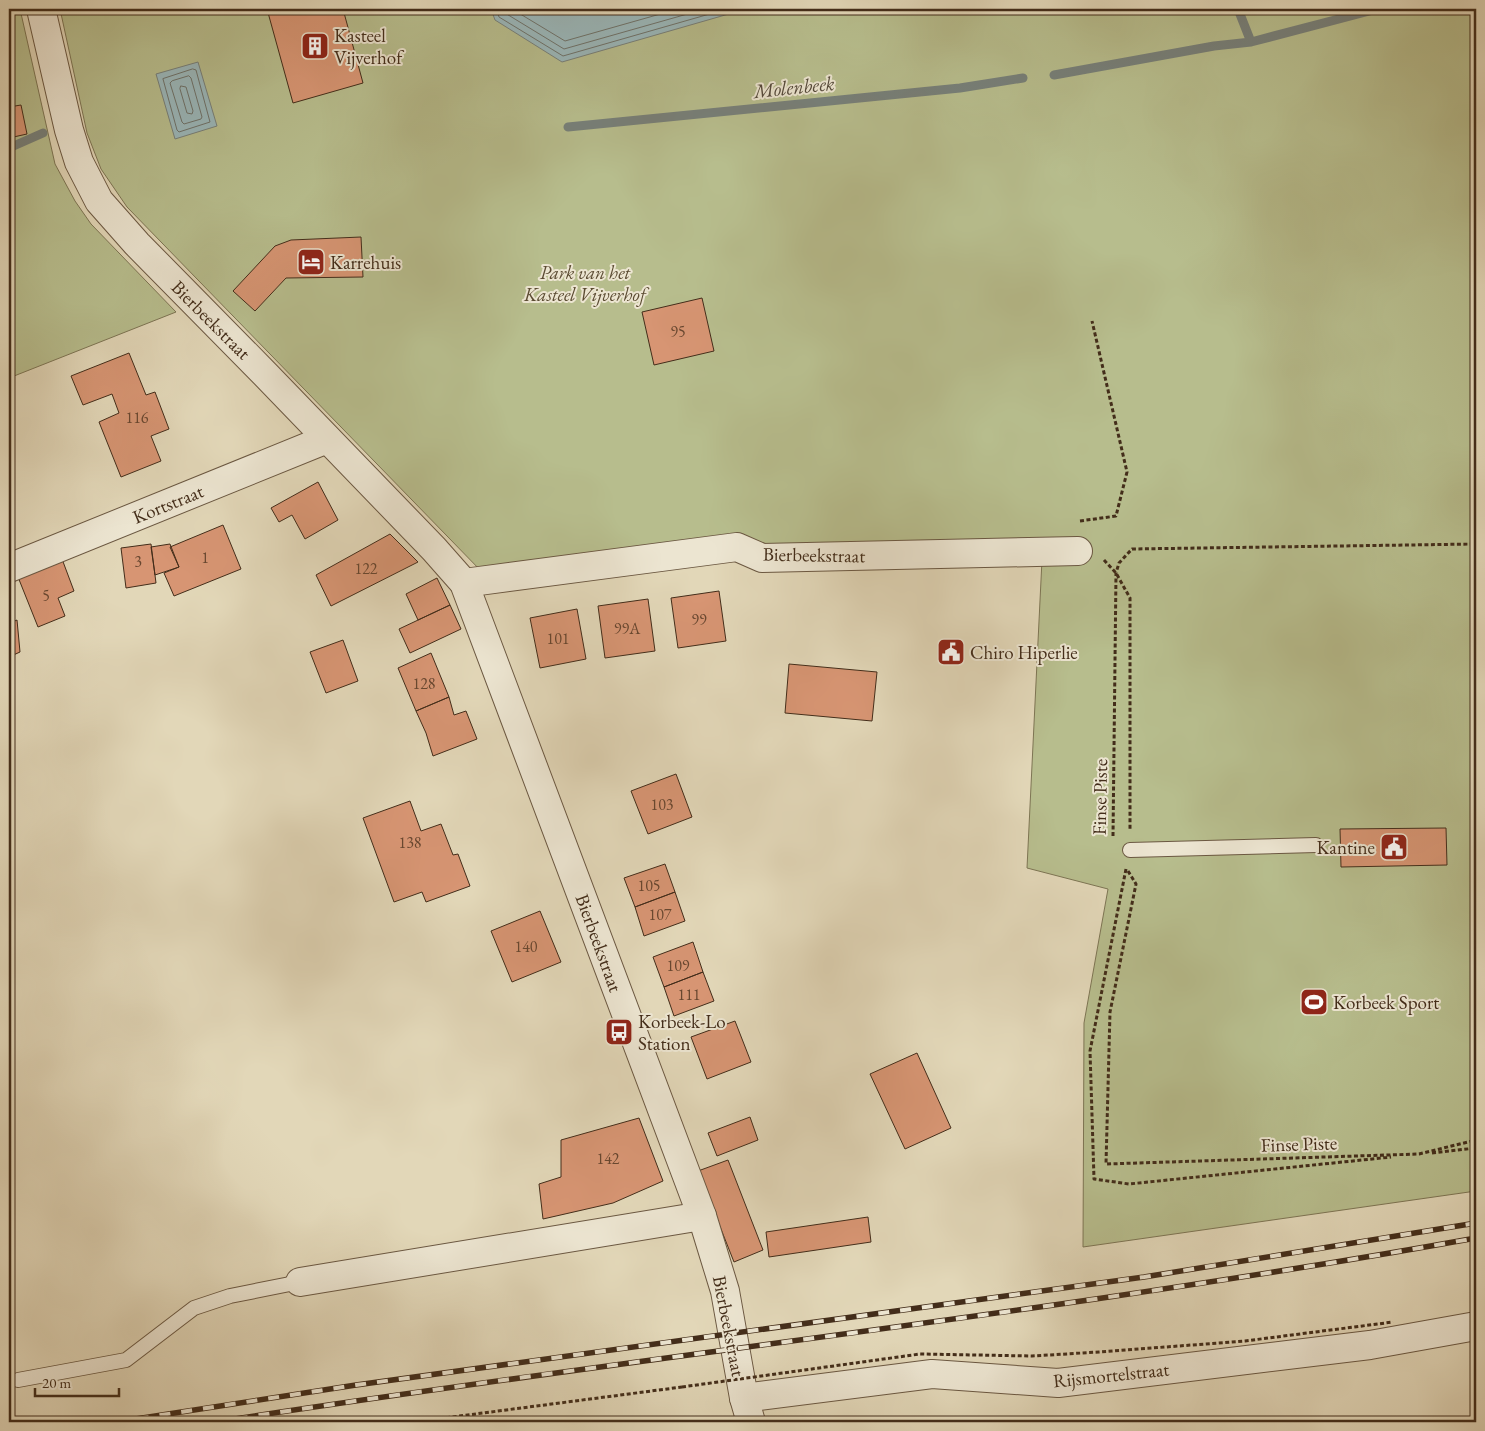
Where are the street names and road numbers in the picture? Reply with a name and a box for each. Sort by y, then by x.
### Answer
street label: Bierbeekstraat [166,275,256,365]
street label: Kortstraat [129,478,207,529]
street label: Bierbeekstraat [763,542,865,568]
street label: Finse Piste [1087,759,1113,835]
street label: Bierbeekstraat [570,891,628,995]
street label: Finse Piste [1260,1130,1338,1158]
street label: Bierbeekstraat [707,1273,751,1379]
street label: Rijsmortelstraat [1052,1356,1170,1394]

